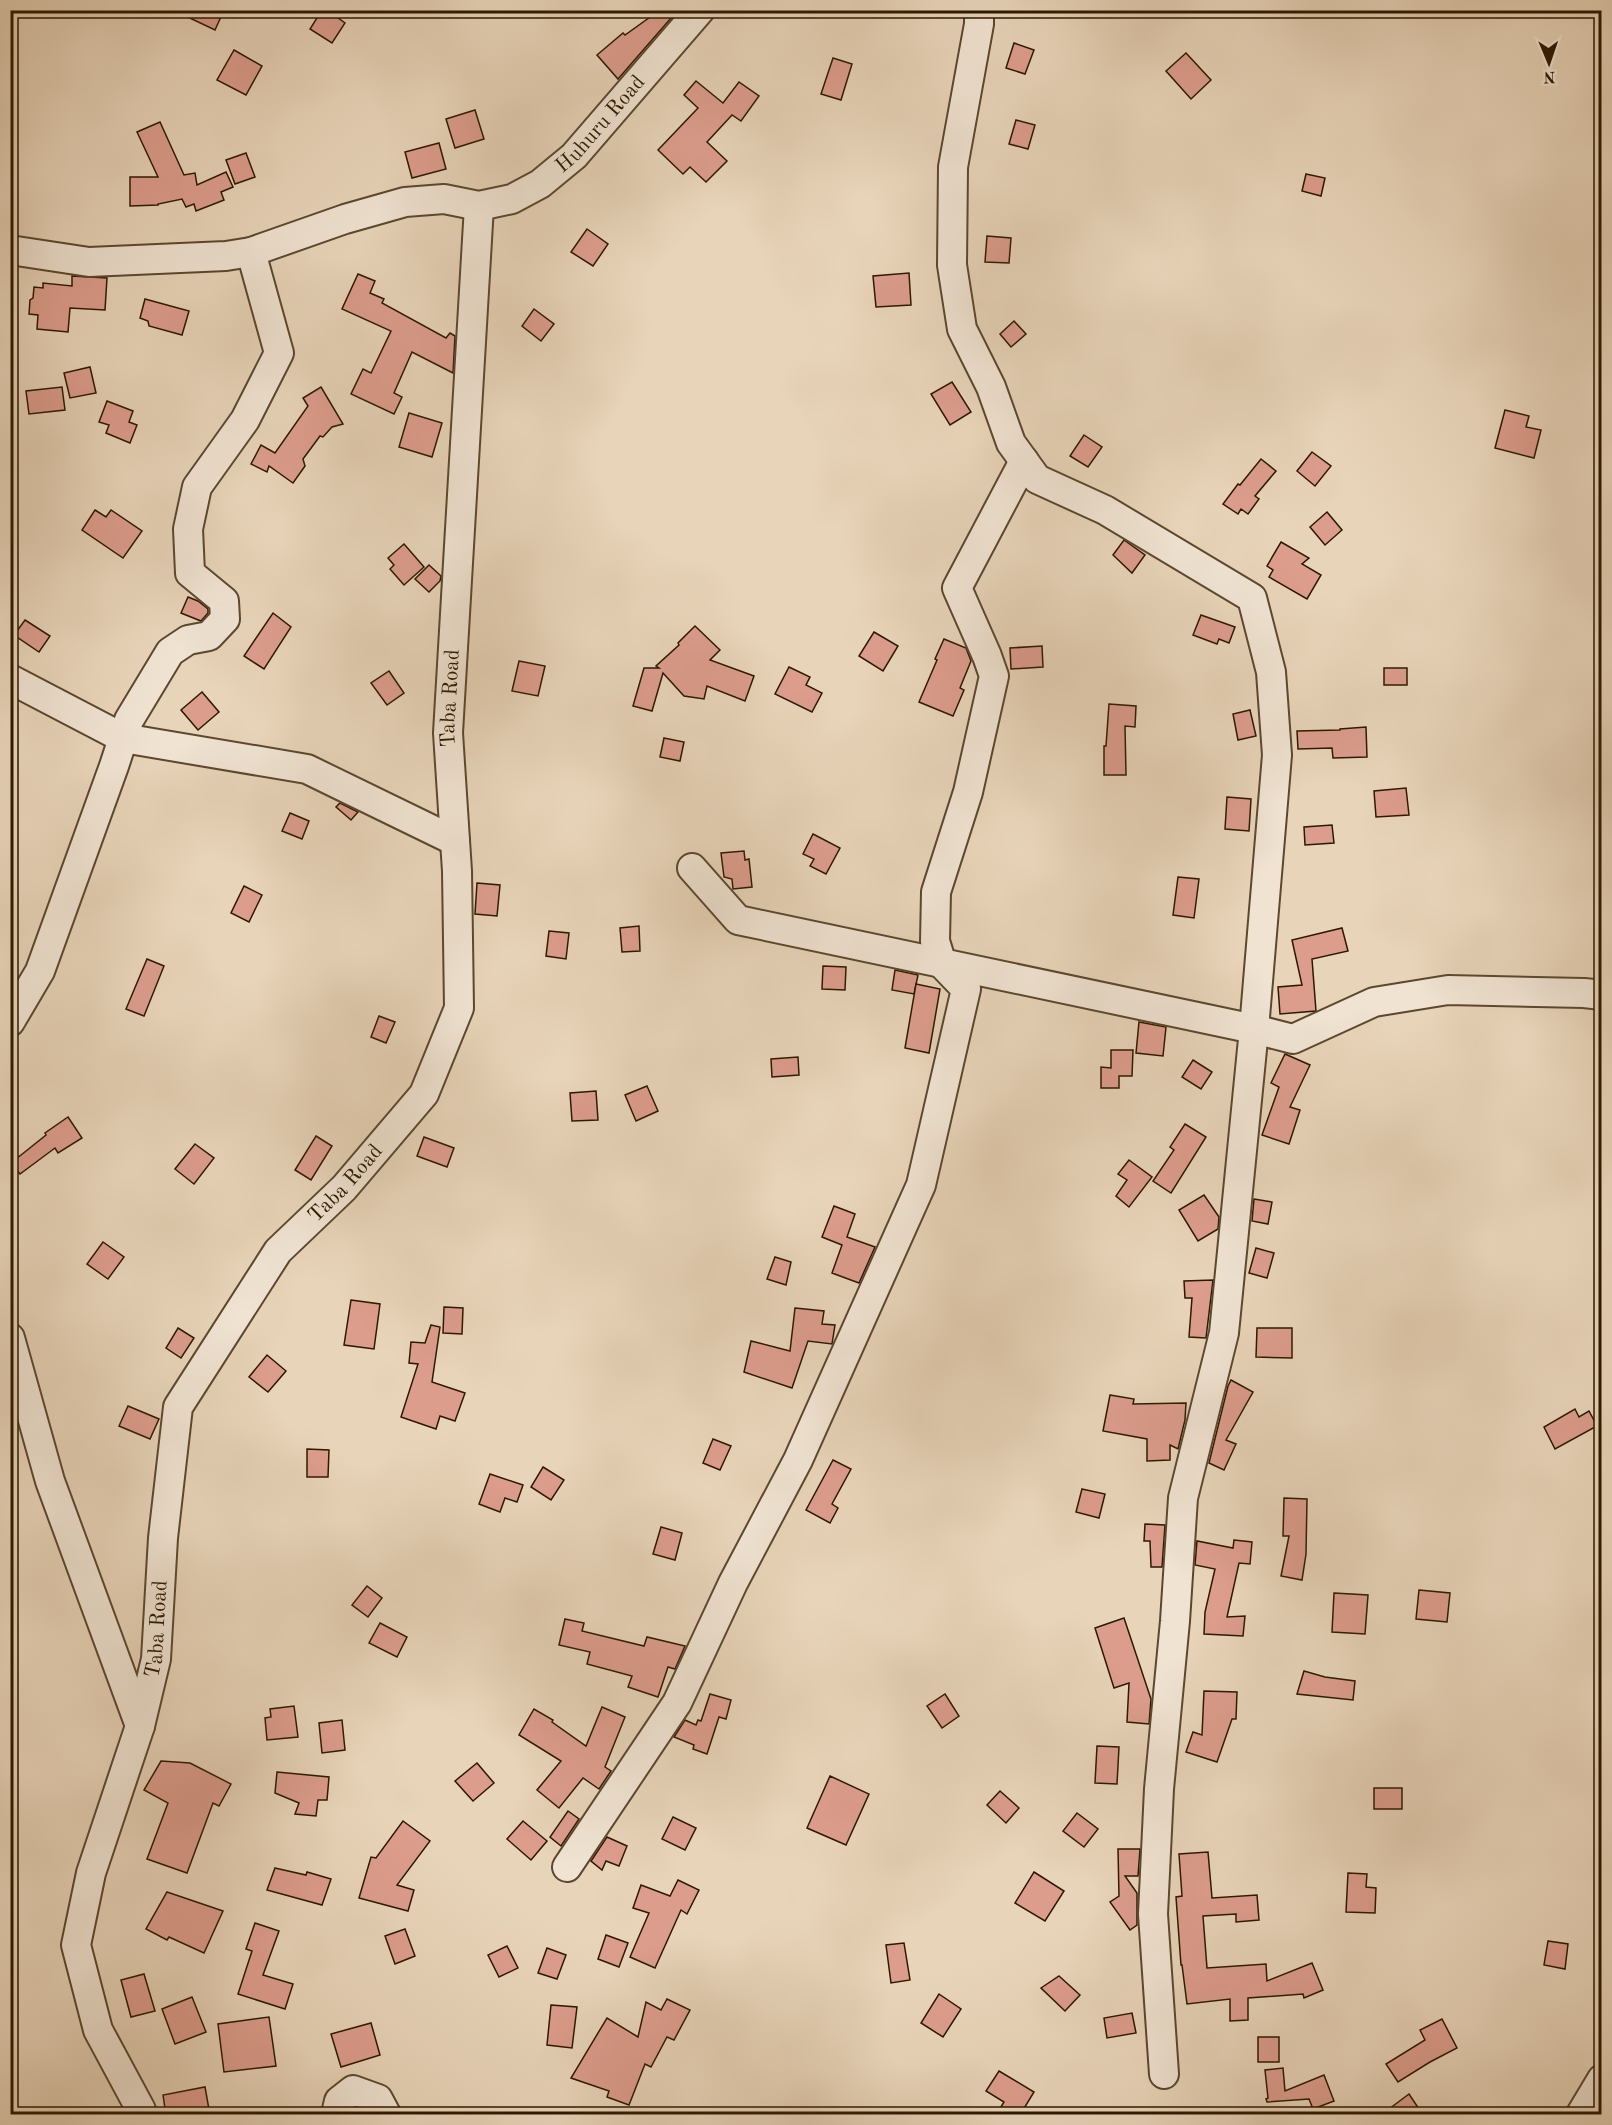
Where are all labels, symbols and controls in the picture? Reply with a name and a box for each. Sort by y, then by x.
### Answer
north arrow [1519,33,1579,93]
text: N [1542,68,1556,84]
street label: Huhuru Road [552,71,649,177]
street label: Taba Road [437,649,463,748]
street label: Taba Road [304,1140,387,1226]
street label: Taba Road [141,1579,171,1680]

